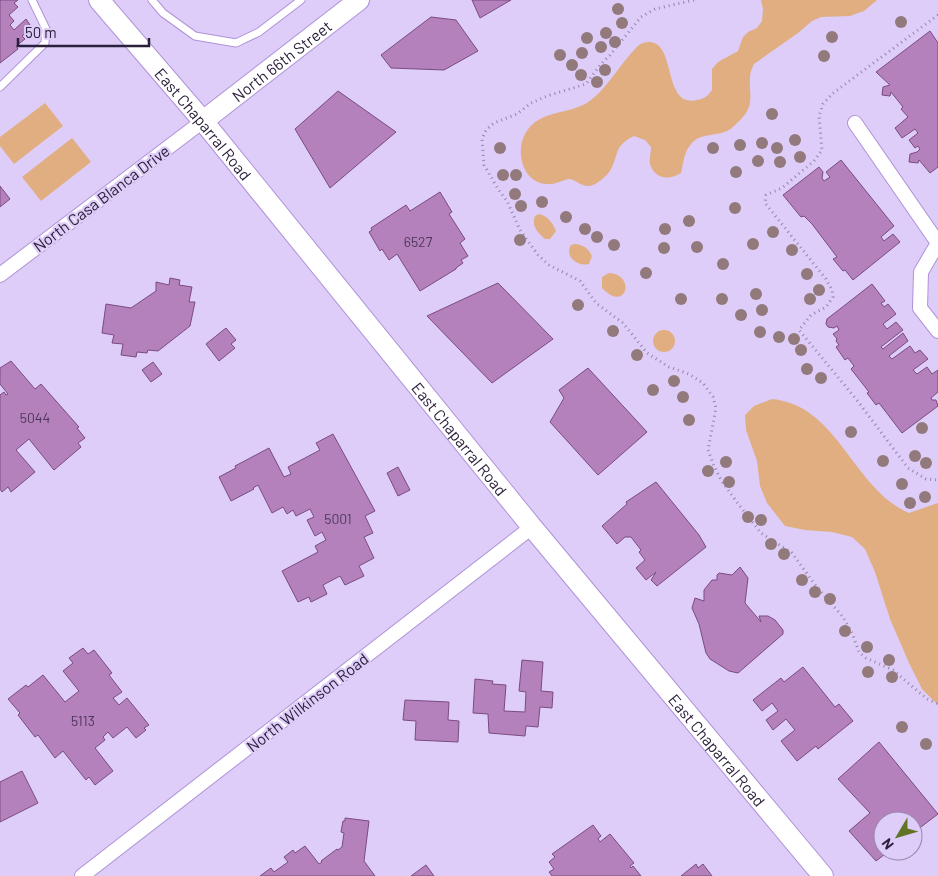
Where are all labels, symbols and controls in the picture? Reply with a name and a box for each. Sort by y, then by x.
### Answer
scale bar [18,15,149,47]
street label: North 66th Street [228,16,335,105]
text: 50 m [25,23,57,41]
street label: East Chaparral Road [152,63,256,183]
street label: North Casa Blanca Drive [29,141,173,255]
house number: 6527 [404,233,433,250]
street label: East Chaparral Road [409,378,512,499]
house number: 5044 [20,409,50,426]
house number: 5001 [324,510,352,527]
street label: North Wilkinson Road [242,649,372,755]
street label: East Chaparral Road [665,690,770,810]
house number: 5113 [71,712,95,729]
north arrow [873,811,923,861]
text: N [878,835,897,853]

